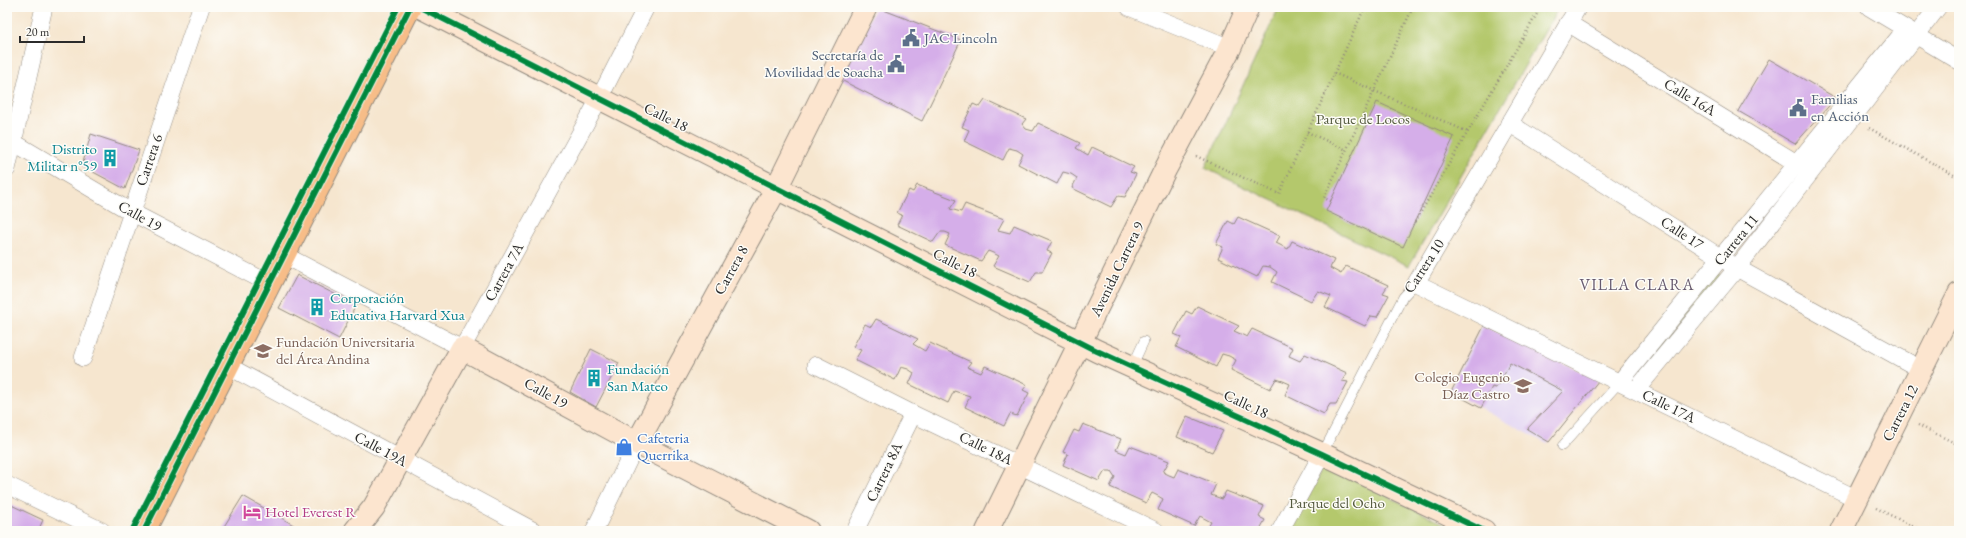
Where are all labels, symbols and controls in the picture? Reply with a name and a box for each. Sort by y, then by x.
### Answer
scale bar [20,18,84,44]
text: 20 m [26,24,50,40]
public building icon: JAC Lincoln [901,28,921,48]
place label: JAC Lincoln [922,28,998,47]
place label: Secretaría de Movilidad de Soacha [765,45,883,81]
public building icon: Secretaría de Movilidad de Soacha [886,54,906,74]
street label: Calle 16A [1661,74,1720,120]
place label: Familias en Acción [1811,89,1869,125]
street label: Calle 18 [641,98,692,135]
public building icon: Familias en Acción [1788,98,1808,118]
park label: Parque de Locos [1316,109,1410,128]
street label: Carrera 6 [131,131,166,188]
place label: Distrito Militar n°59 [27,139,97,175]
building icon: Distrito Militar n°59 [100,148,120,168]
street label: Calle 19 [115,196,165,235]
street label: Carrera 11 [1709,210,1762,269]
street label: Calle 17 [1657,212,1708,254]
street label: Avenida Carrera 9 [1085,218,1148,320]
street label: Carrera 10 [1399,235,1448,296]
street label: Carrera 7A [480,239,528,304]
street label: Carrera 8 [709,242,752,298]
street label: Calle 18 [930,243,981,282]
district label: VILLA CLARA [1579,274,1695,295]
place label: Corporación Educativa Harvard Xua [330,288,465,324]
building icon: Corporación Educativa Harvard Xua [307,297,327,317]
place label: Fundación Universitaria del Área Andina [276,332,415,368]
school or university icon: Fundación Universitaria del Área Andina [253,341,273,361]
place label: Fundación San Mateo [607,359,669,395]
place label: Colegio Eugenio Díaz Castro [1414,367,1510,403]
building icon: Fundación San Mateo [584,368,604,388]
street label: Calle 19 [521,373,571,412]
school or university icon: Colegio Eugenio Díaz Castro [1513,376,1533,396]
street label: Carrera 12 [1877,381,1922,444]
street label: Calle 17A [1639,384,1700,427]
street label: Calle 18 [1221,385,1272,422]
street label: Calle 18A [956,426,1017,469]
street label: Calle 19A [351,427,412,471]
place label: Cafeteria Querrika [637,428,689,464]
shop icon: Cafeteria Querrika [614,437,634,457]
street label: Carrera 8A [861,438,906,505]
park label: Parque del Ocho [1289,493,1385,512]
hotel icon: Hotel Everest R [242,502,262,522]
place label: Hotel Everest R [265,502,356,521]

